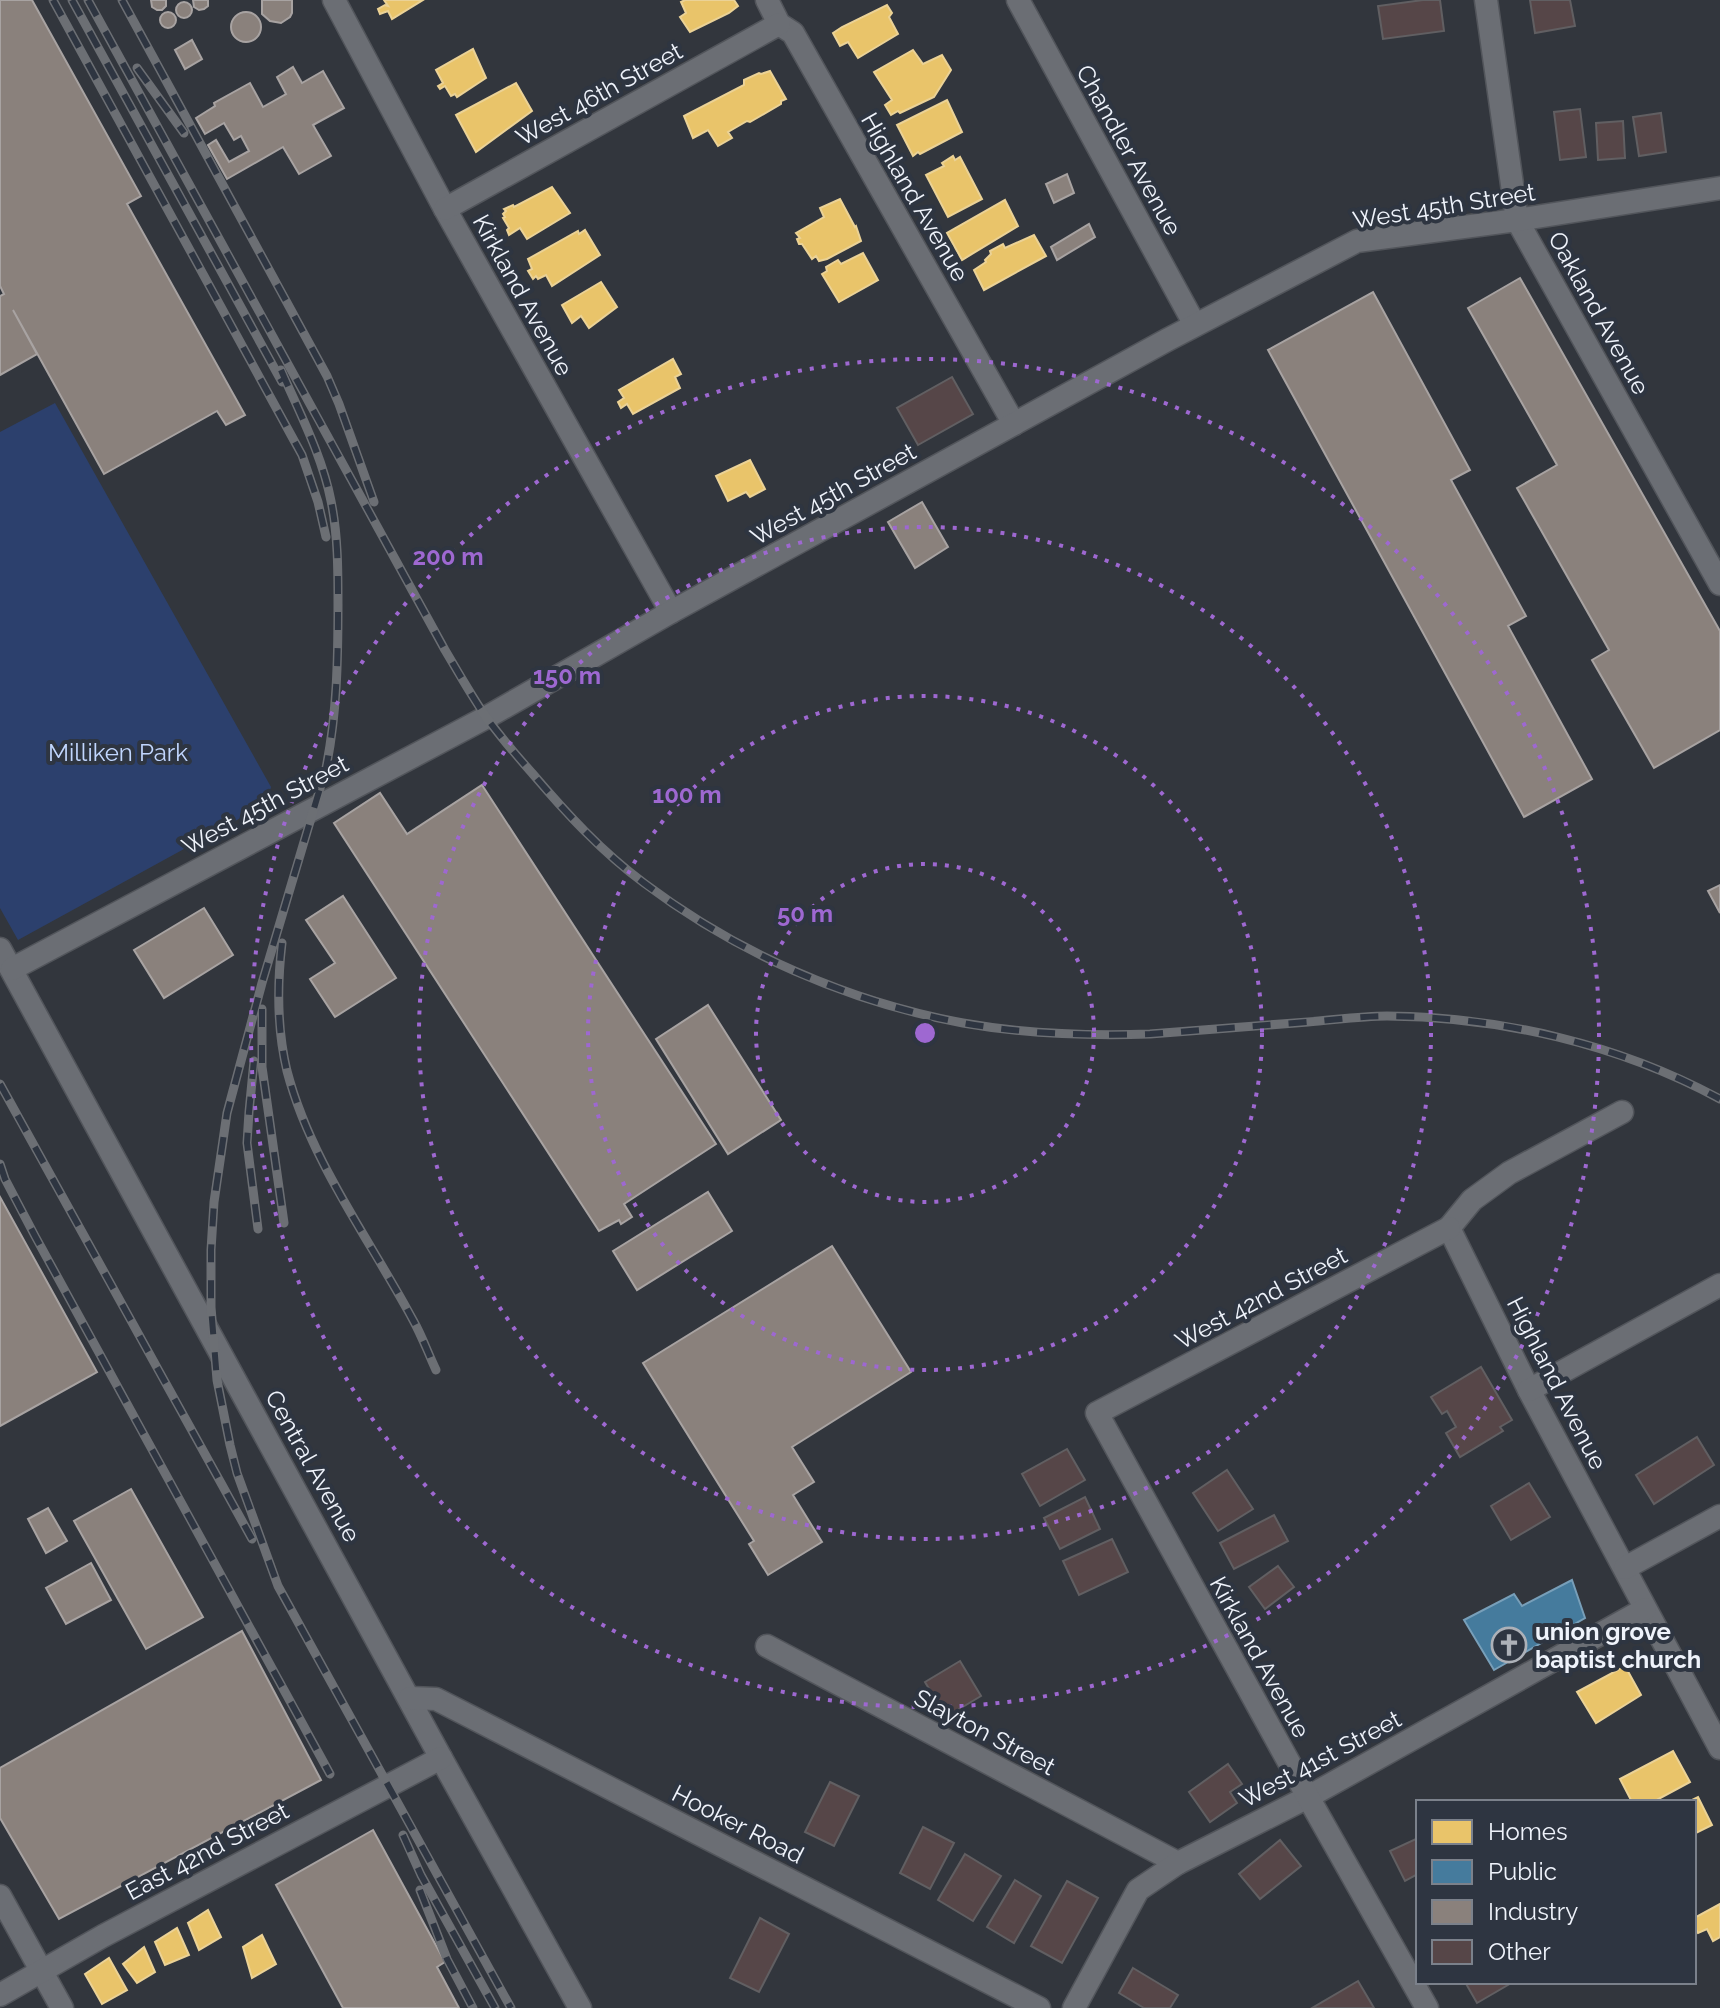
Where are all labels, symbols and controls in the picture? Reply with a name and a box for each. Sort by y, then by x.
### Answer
street label: West 46th Street [511,36,687,152]
street label: Chandler Avenue [1070,60,1188,240]
street label: Highland Avenue [855,108,975,286]
street label: West 45th Street [1351,177,1537,235]
street label: Kirkland Avenue [467,209,579,381]
street label: Oakland Avenue [1542,226,1656,400]
street label: West 45th Street [745,437,921,551]
text: 200 m [412,542,484,571]
text: 150 m [533,661,601,690]
park label: Milliken Park [48,738,188,767]
street label: West 45th Street [177,749,353,861]
text: 100 m [652,780,722,809]
text: 50 m [777,899,833,928]
centre of rings [911,1019,939,1047]
street label: West 42nd Street [1170,1240,1352,1356]
street label: Highland Avenue [1501,1292,1613,1474]
street label: Central Avenue [259,1385,367,1547]
street label: Kirkland Avenue [1204,1571,1316,1743]
place label: union grove baptist church [1535,1617,1701,1674]
church icon: union grove baptist church [1490,1626,1528,1664]
street label: Slayton Street [910,1683,1060,1781]
street label: West 41st Street [1234,1704,1406,1814]
street label: Hooker Road [667,1778,809,1870]
street label: East 42nd Street [120,1796,294,1906]
legend [1416,1800,1696,1984]
text: Homes [1488,1817,1568,1846]
text: Public [1488,1857,1557,1886]
text: Industry [1488,1897,1578,1926]
text: Other [1488,1937,1551,1966]

